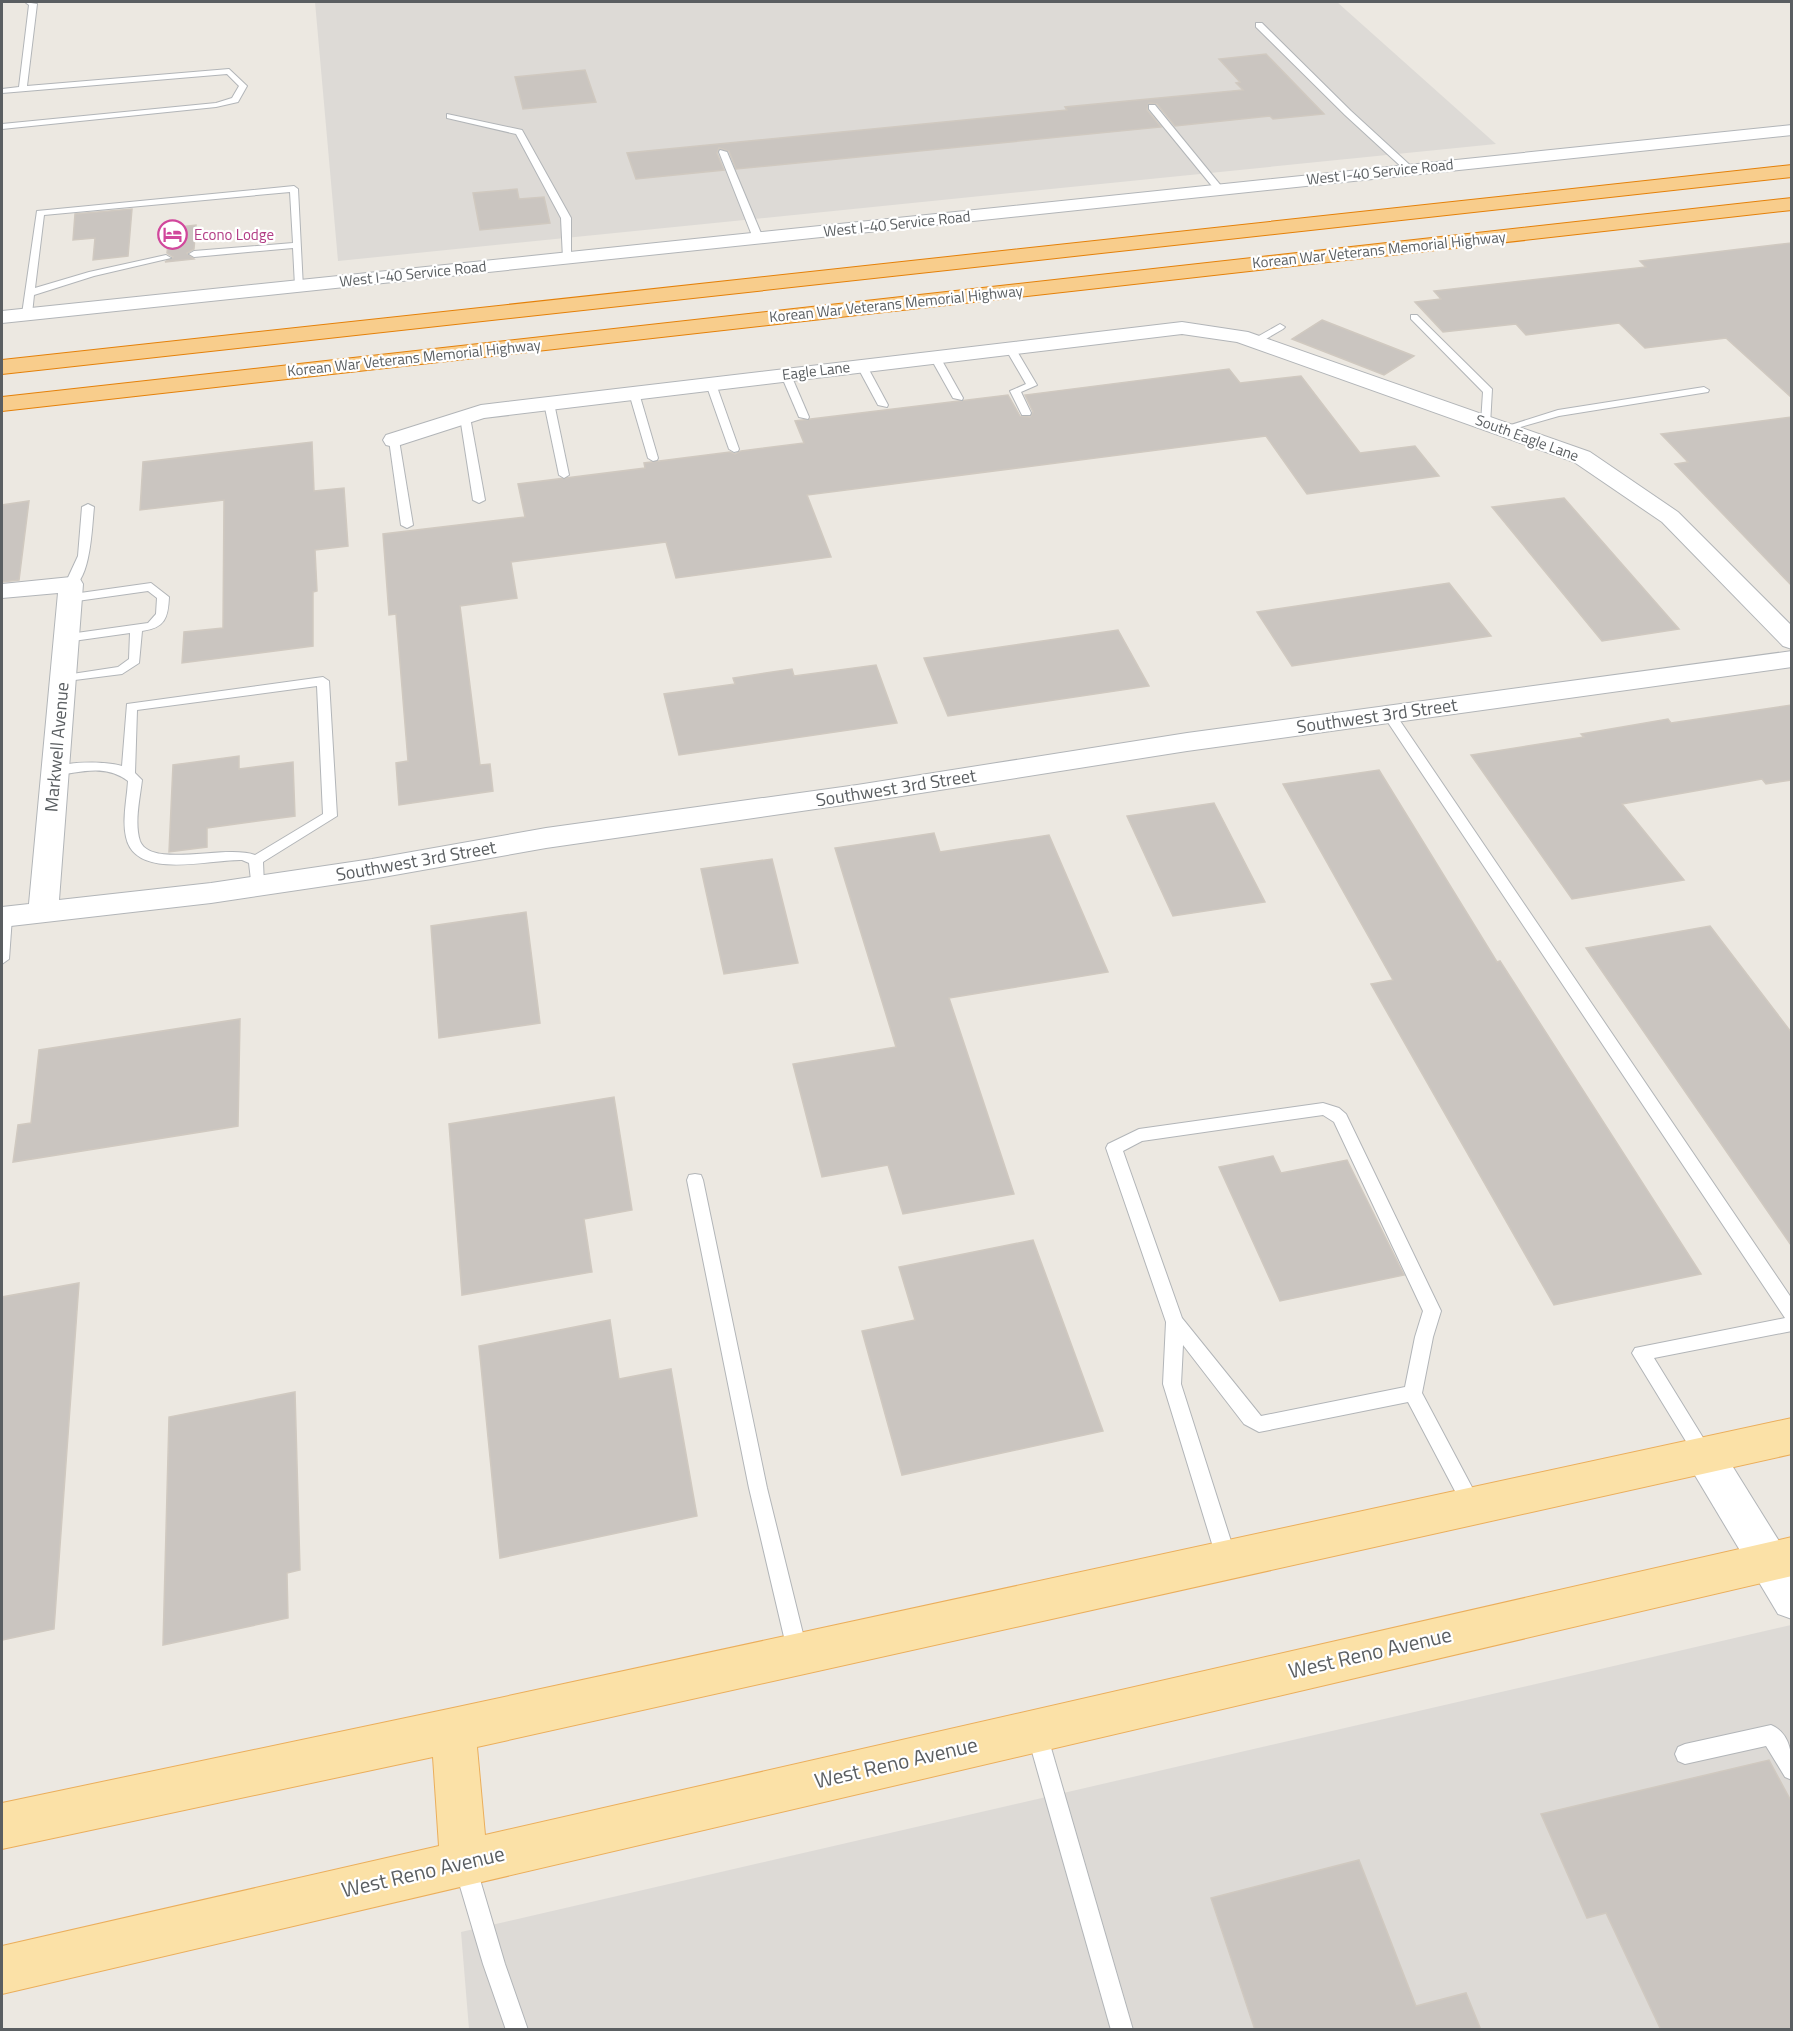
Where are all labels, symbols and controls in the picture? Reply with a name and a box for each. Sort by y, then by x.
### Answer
street label: West I-40 Service Road [1305,152,1455,191]
street label: West I-40 Service Road [822,204,972,243]
hotel icon: Econo Lodge [157,219,189,251]
place label: Econo Lodge [194,223,274,246]
street label: Korean War Veterans Memorial Highway [1251,225,1507,274]
street label: West I-40 Service Road [338,254,488,293]
street label: Korean War Veterans Memorial Highway [768,279,1024,328]
street label: Korean War Veterans Memorial Highway [286,333,542,382]
street label: Eagle Lane [781,355,851,386]
street label: South Eagle Lane [1472,408,1582,467]
street label: Markwell Avenue [37,681,76,813]
street label: Southwest 3rd Street [1295,691,1460,740]
street label: Southwest 3rd Street [814,761,979,814]
street label: Southwest 3rd Street [334,833,499,888]
street label: West Reno Avenue [1285,1618,1455,1686]
street label: West Reno Avenue [811,1728,981,1796]
street label: West Reno Avenue [338,1837,508,1905]

